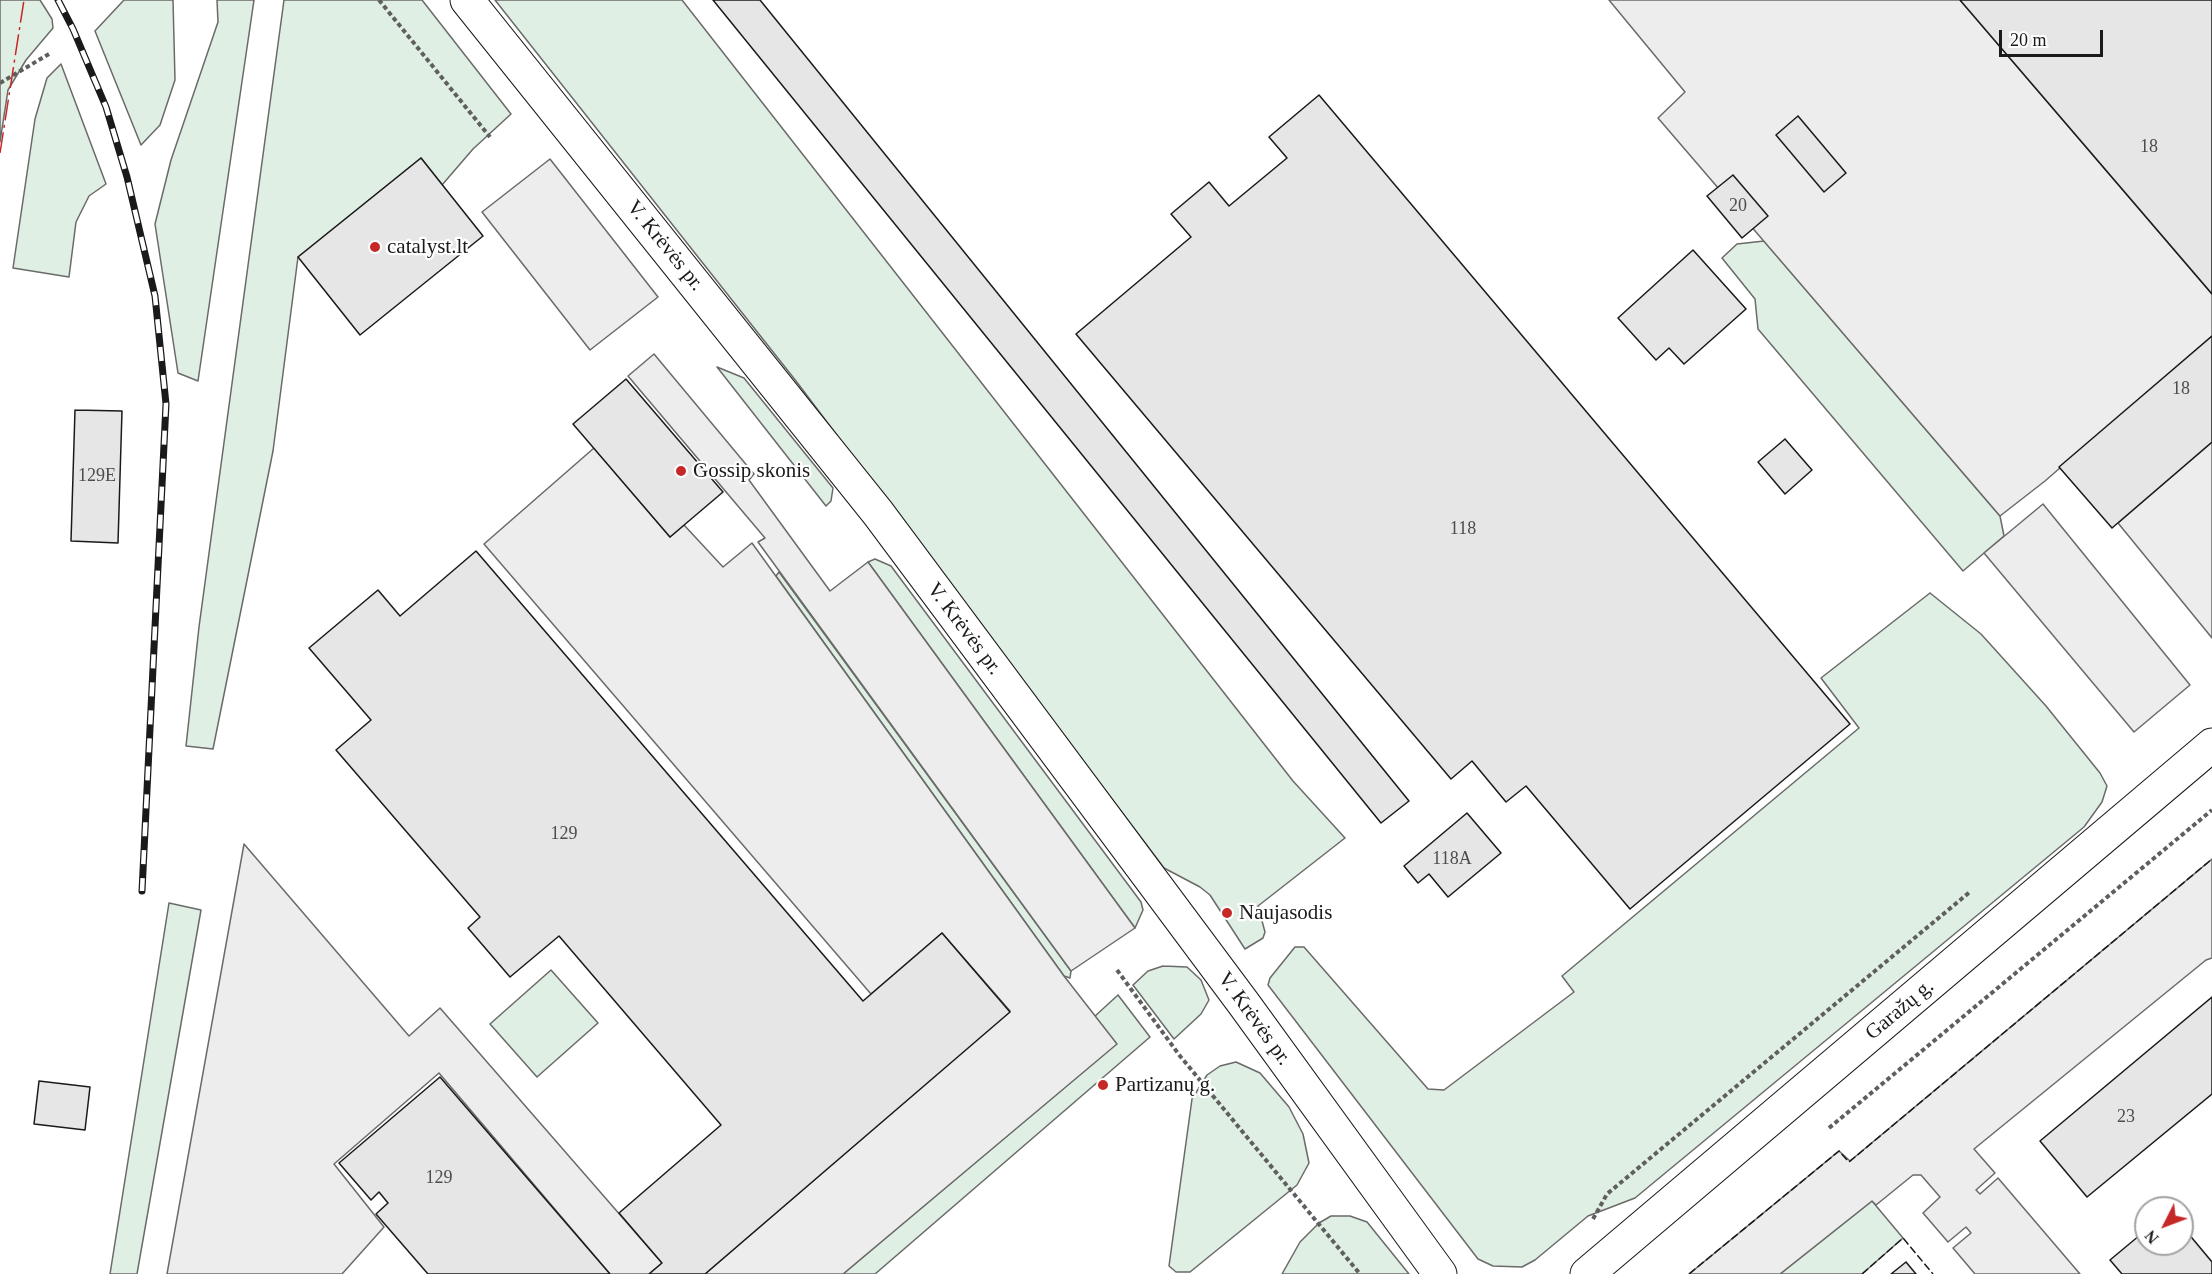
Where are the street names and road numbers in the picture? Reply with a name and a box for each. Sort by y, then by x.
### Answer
street label: V. Krėvės pr. [621,196,709,296]
street label: V. Krėvės pr. [921,578,1007,680]
street label: V. Krėvės pr. [1212,967,1296,1071]
street label: Garažų g. [1861,974,1939,1046]

